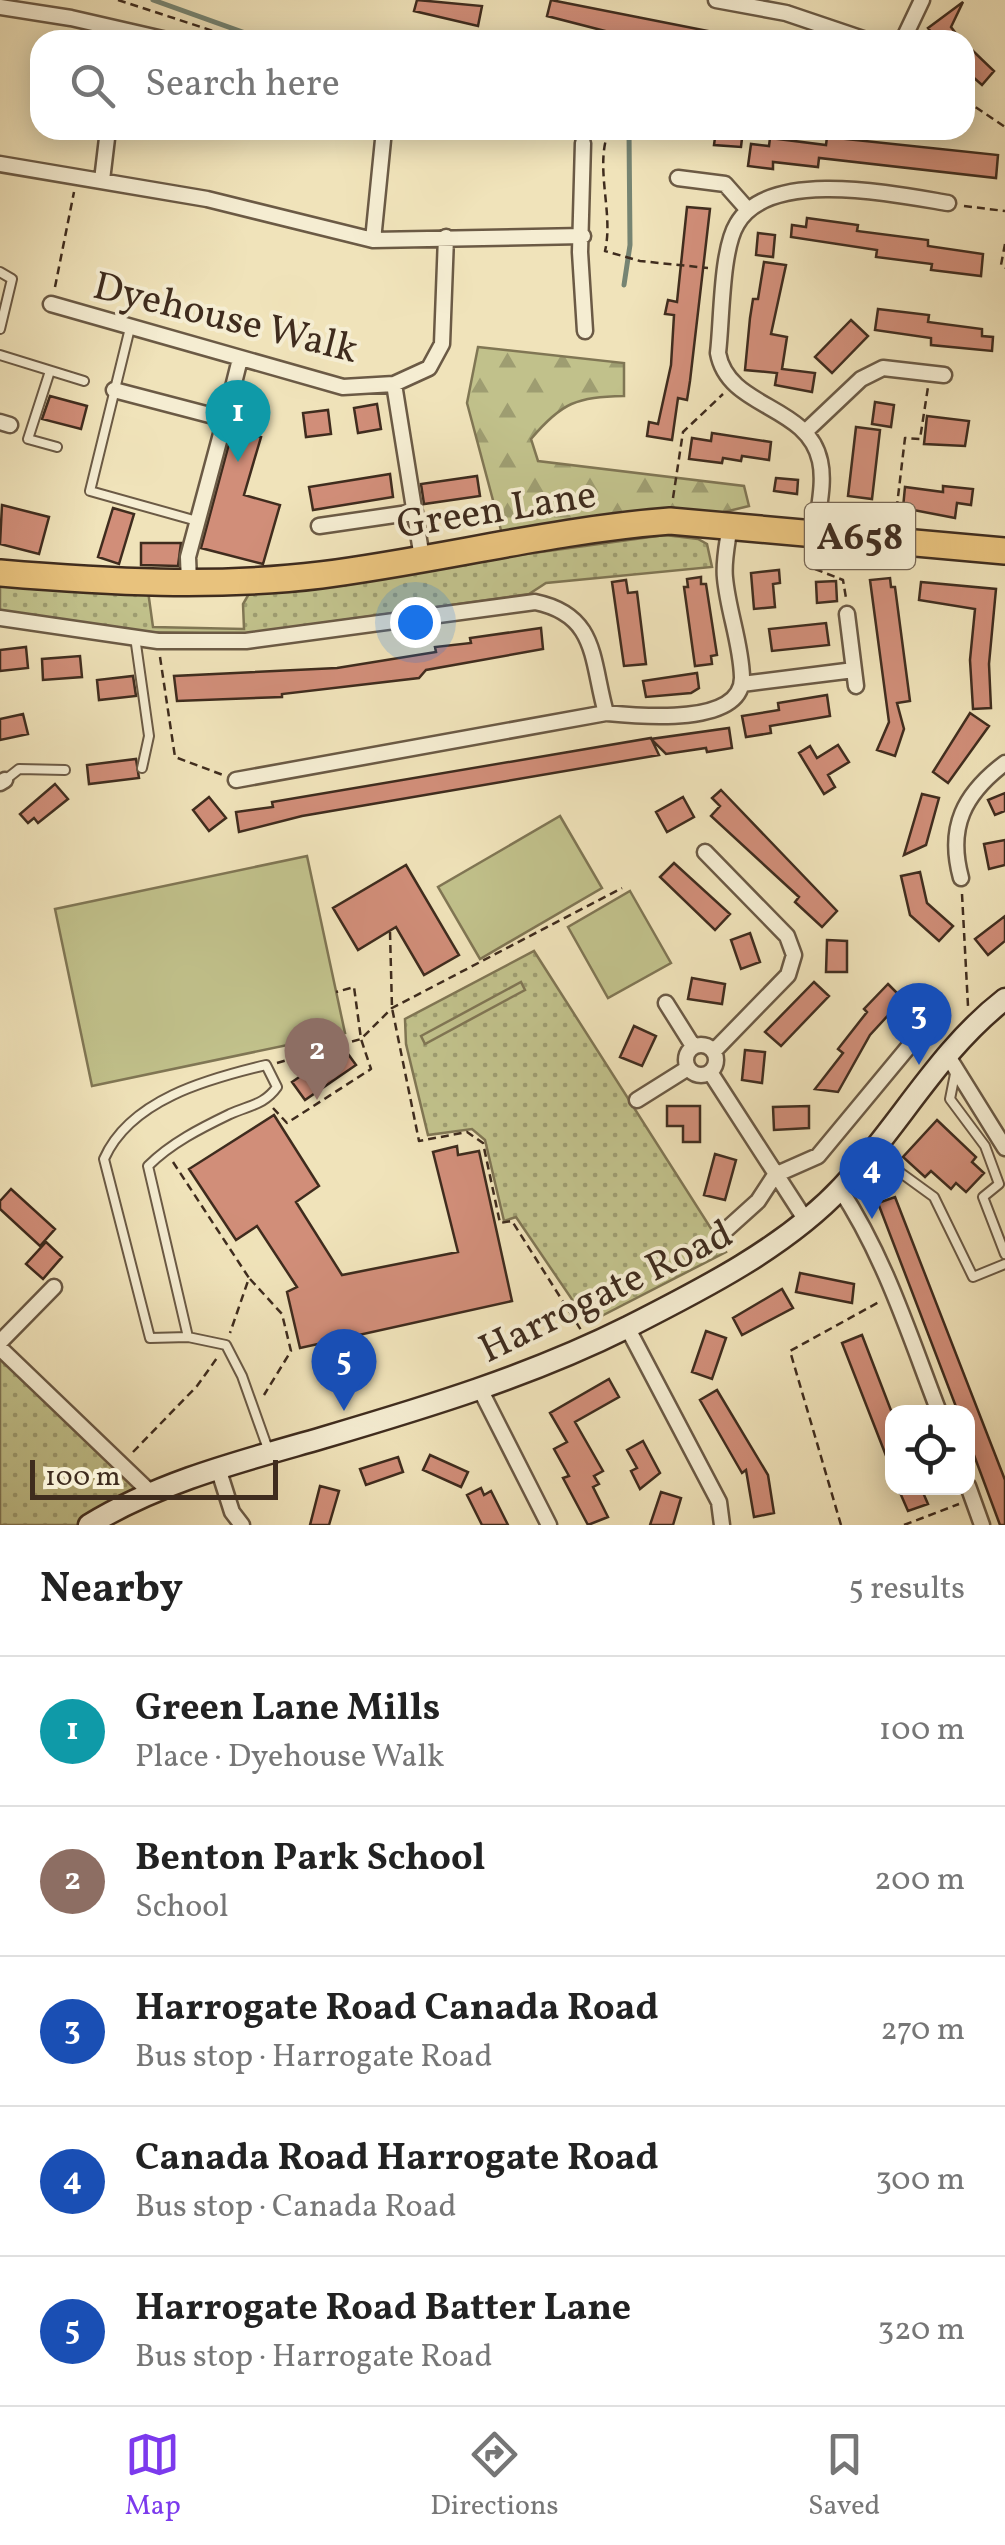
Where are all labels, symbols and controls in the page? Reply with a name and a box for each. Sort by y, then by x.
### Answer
search box [30,30,975,140]
icon: search [65,58,120,113]
text: Search here [145,59,340,112]
street label: Dyehouse Walk [87,260,363,380]
pin: 1 [206,380,270,462]
street label: Green Lane [393,469,600,555]
road number: A658 [805,503,915,569]
your location [390,597,441,648]
pin: 3 [886,982,952,1065]
pin: 2 [284,1018,350,1100]
pin: 4 [840,1136,904,1219]
street label: Harrogate Road [471,1208,743,1379]
pin: 5 [312,1328,376,1411]
map controls [885,1405,975,1495]
button: locate [885,1405,975,1495]
scale bar [30,1455,278,1500]
text: 100 m [45,1458,120,1497]
text: Nearby [40,1561,183,1620]
text: 5 results [848,1568,965,1612]
text: Green Lane Mills [135,1683,440,1736]
text: 1 [66,1709,79,1753]
text: 100 m [879,1709,965,1753]
text: Place · Dyehouse Walk [135,1736,444,1780]
text: Benton Park School [135,1833,485,1886]
text: 2 [64,1859,81,1903]
text: 200 m [874,1859,965,1903]
text: School [135,1886,229,1930]
text: Harrogate Road Canada Road [135,1983,659,2036]
text: 3 [64,2009,81,2053]
text: 270 m [880,2009,965,2053]
text: Bus stop · Harrogate Road [135,2036,493,2080]
text: Canada Road Harrogate Road [135,2133,659,2186]
text: 4 [63,2159,82,2203]
text: 300 m [875,2159,965,2203]
text: Bus stop · Canada Road [135,2186,457,2230]
text: Harrogate Road Batter Lane [135,2283,631,2336]
text: 5 [65,2309,80,2353]
text: 320 m [878,2309,965,2353]
text: Bus stop · Harrogate Road [135,2336,493,2380]
tab: Map [125,2427,181,2526]
tab: Directions [430,2427,559,2526]
tab: Saved [808,2427,880,2526]

